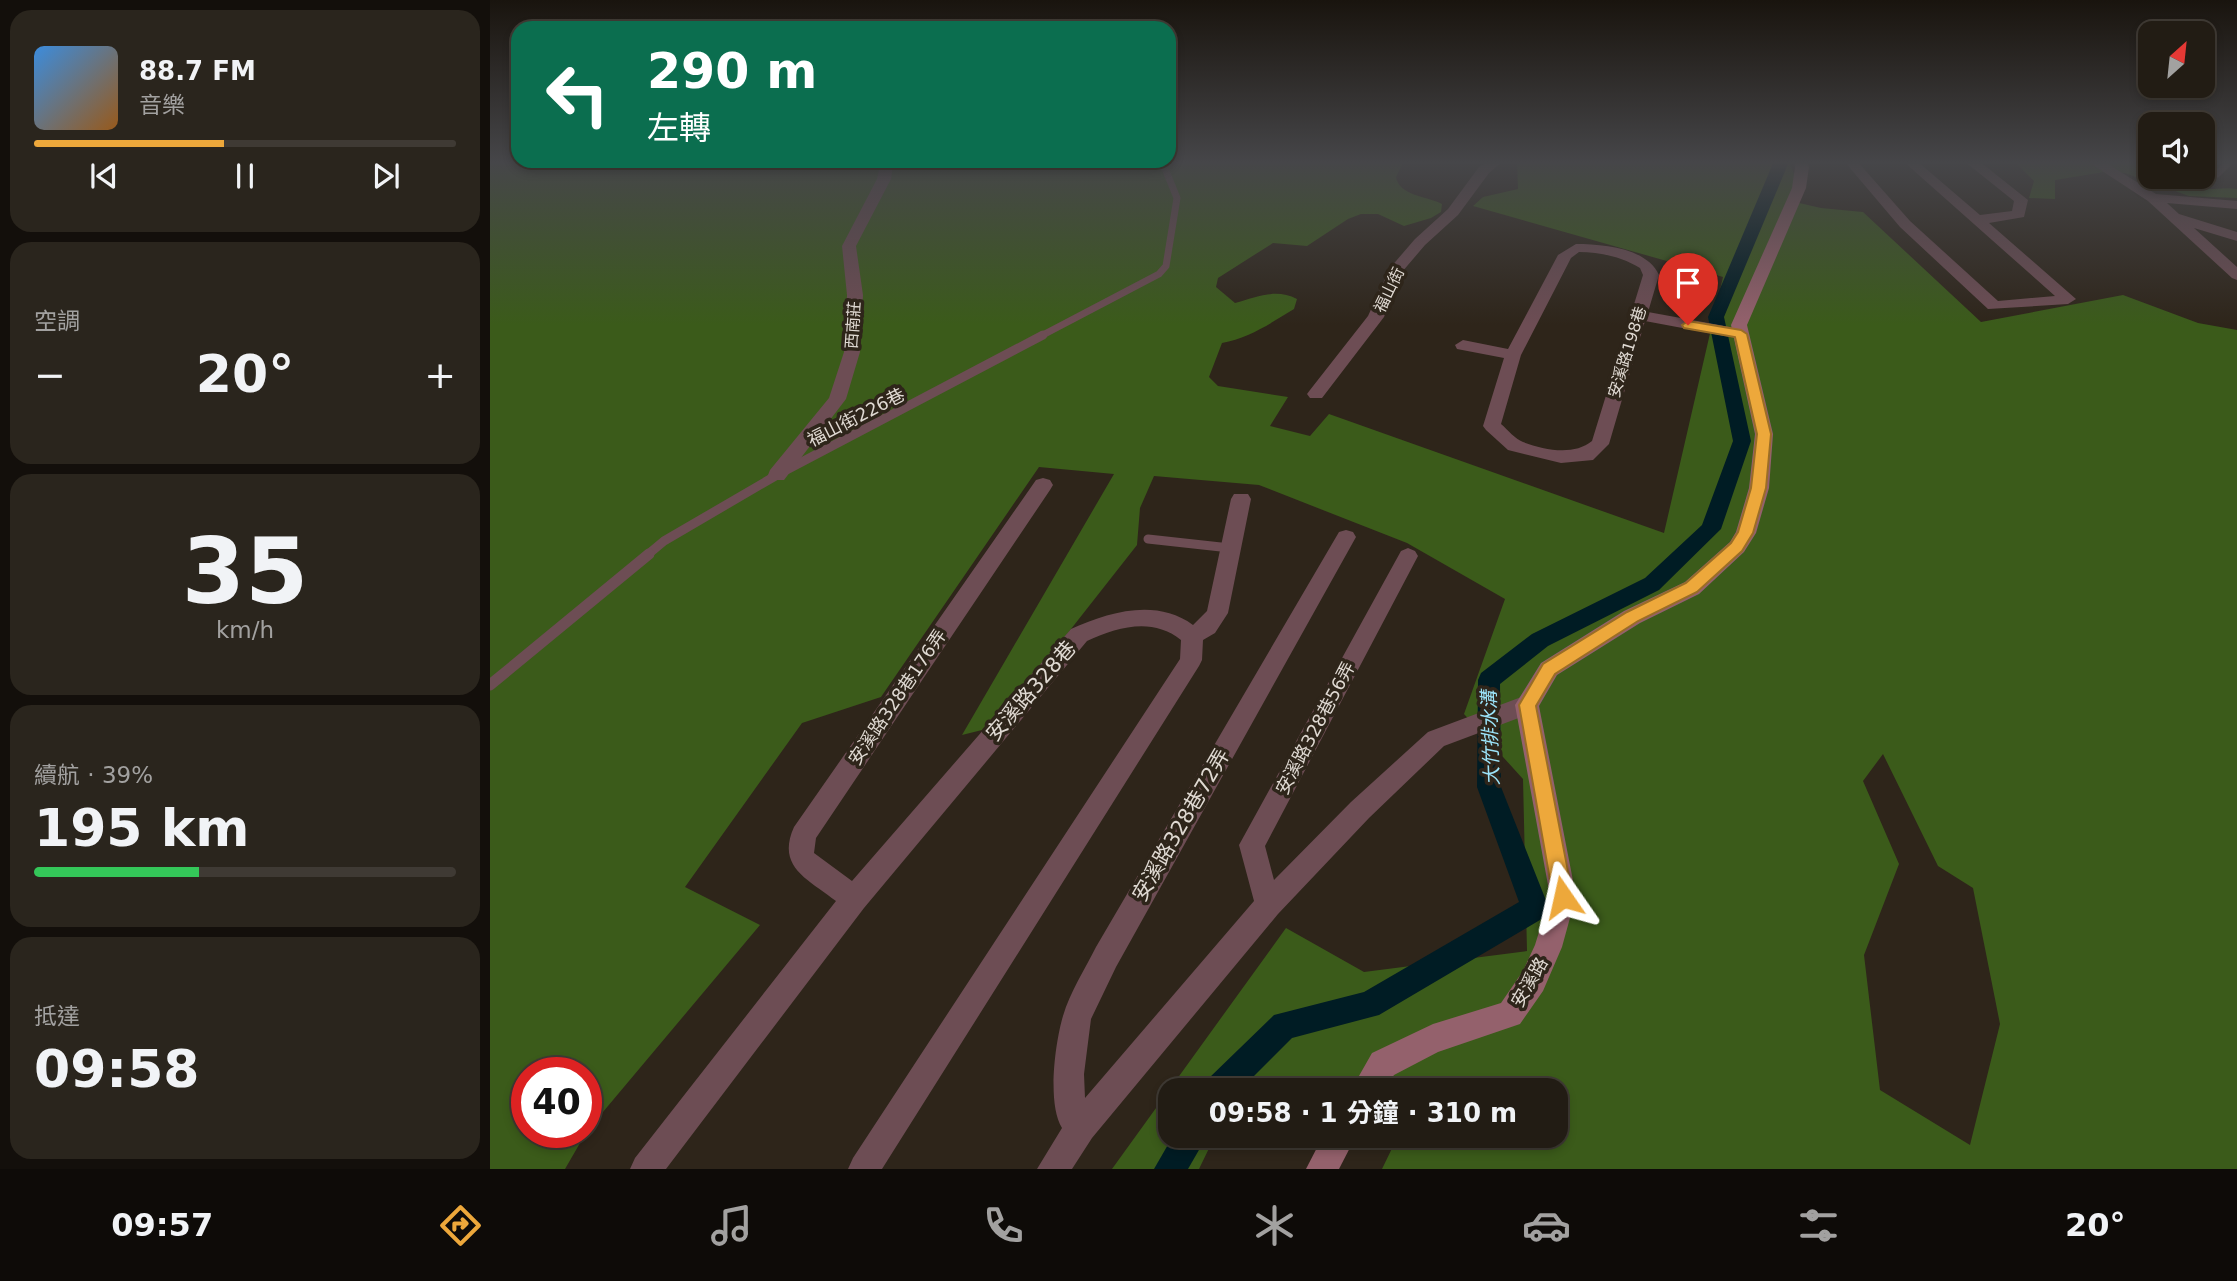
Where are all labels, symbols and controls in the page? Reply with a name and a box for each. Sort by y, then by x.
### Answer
north arrow [2138,21,2216,98]
map controls [2138,21,2215,189]
text: 290 m [647,43,817,100]
icon: left [532,49,623,140]
text: 88.7 FM [139,56,256,86]
text: 音樂 [139,92,185,118]
text: 左轉 [647,109,711,147]
button: sound [2138,112,2215,189]
icon: previous [85,157,123,195]
icon: pause [226,157,264,195]
icon: next [367,157,405,195]
pin [1658,253,1718,325]
street label: 福山街 [1370,264,1408,316]
icon: arrive [1669,264,1707,302]
street label: 西南莊 [842,300,864,350]
street label: 安溪路198巷 [1604,304,1650,400]
text: 空調 [34,308,80,334]
text: 20° [196,344,294,404]
text: − [34,353,66,397]
text: + [424,353,456,397]
street label: 福山街226巷 [804,384,908,450]
text: 35 [182,519,308,624]
text: km/h [216,617,274,643]
street label: 安溪路328巷176弄 [844,625,950,769]
street label: 安溪路328巷 [981,636,1081,746]
street label: 安溪路328巷56弄 [1271,658,1359,798]
water label: 大竹排水溝 [1477,687,1503,786]
street label: 安溪路328巷72弄 [1128,745,1234,905]
text: 續航 · 39% [34,762,153,788]
text: 195 km [34,798,249,858]
position arrow [1526,860,1600,934]
street label: 安溪路 [1506,953,1552,1011]
text: 抵達 [34,1003,80,1029]
text: 09:58 [34,1039,200,1099]
speed limit sign: 40 [511,1057,602,1148]
text: 09:58 · 1 分鐘 · 310 m [1209,1098,1517,1128]
icon: directions [436,1201,485,1250]
icon: music [707,1201,756,1250]
icon: phone [979,1201,1028,1250]
icon: climate [1250,1201,1299,1250]
icon: car [1522,1201,1571,1250]
icon: filters [1794,1201,1843,1250]
text: 09:57 [111,1206,213,1244]
text: 20° [2065,1206,2126,1244]

